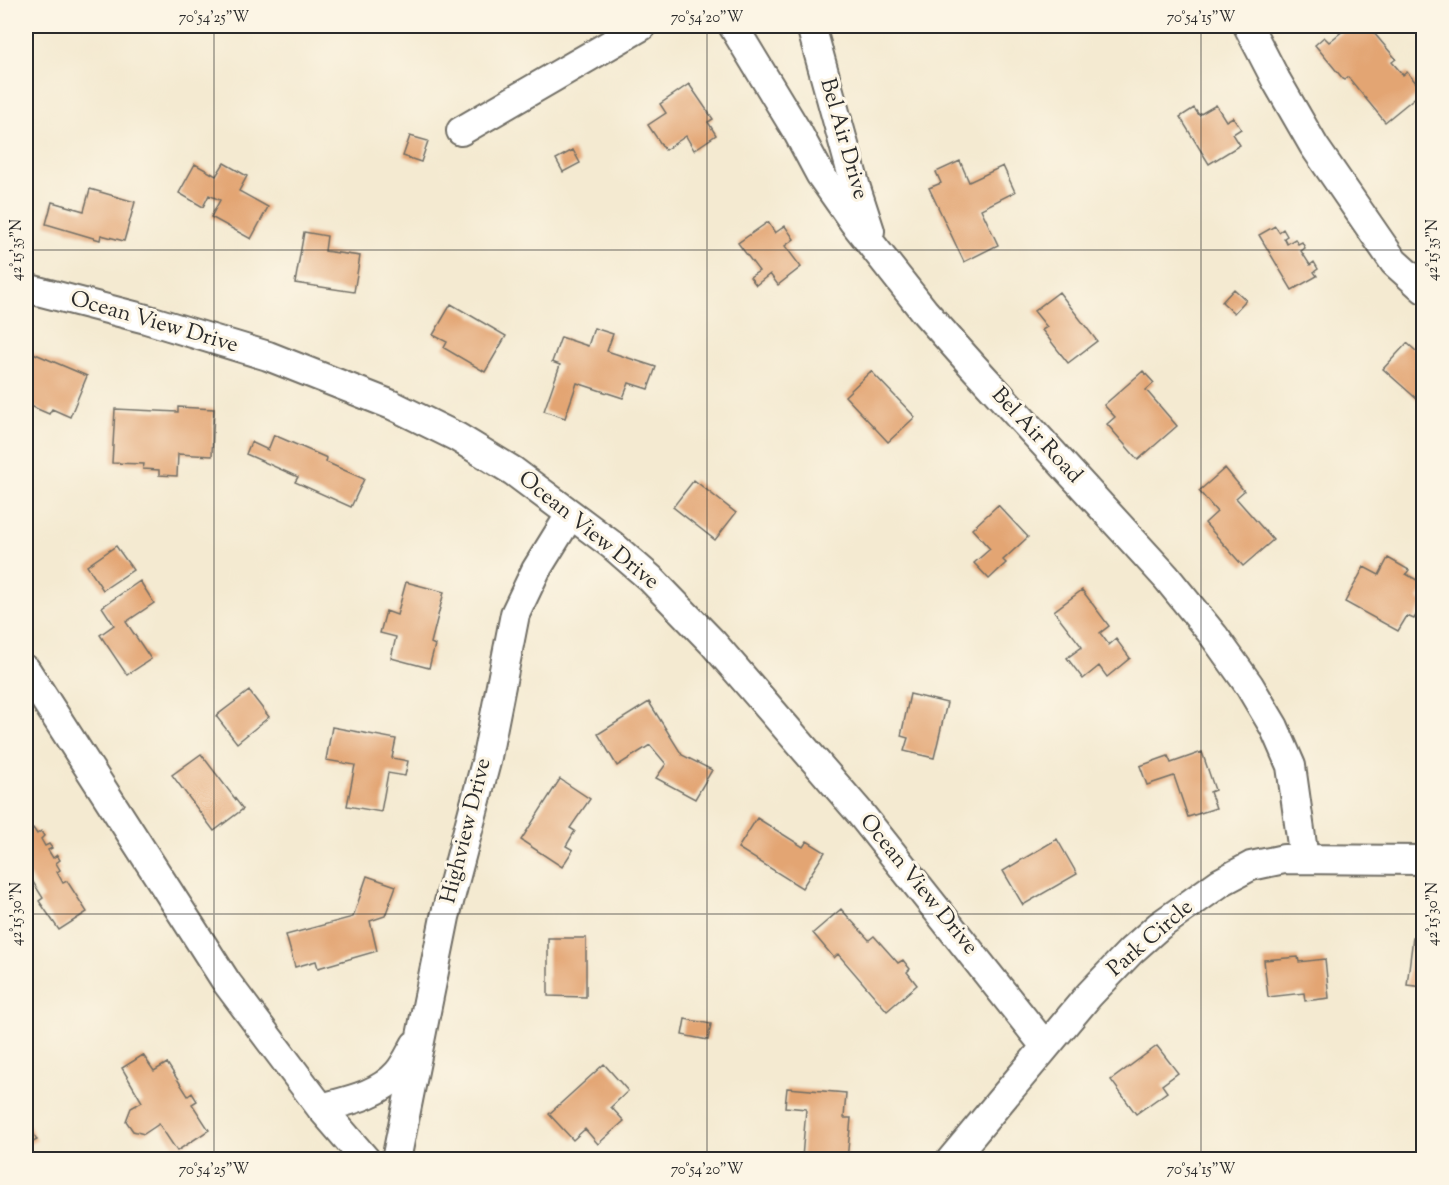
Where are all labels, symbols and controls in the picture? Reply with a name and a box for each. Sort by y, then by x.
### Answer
text: 70°54'25"W [179,8,250,29]
text: 70°54'20"W [671,8,744,29]
text: 70°54'15"W [1167,8,1236,29]
street label: Bel Air Drive [810,75,876,203]
text: 42°15'35"N [7,219,28,281]
text: 42°15'35"N [1423,219,1444,281]
street label: Ocean View Drive [66,284,242,362]
street label: Bel Air Road [983,381,1089,491]
street label: Ocean View Drive [511,464,665,598]
street label: Highview Drive [433,755,501,907]
street label: Ocean View Drive [851,808,985,962]
text: 42°15'30"N [7,882,28,946]
text: 42°15'30"N [1423,882,1444,946]
street label: Park Circle [1101,893,1201,985]
text: 70°54'25"W [179,1160,250,1181]
text: 70°54'20"W [671,1160,744,1181]
text: 70°54'15"W [1167,1160,1236,1181]

